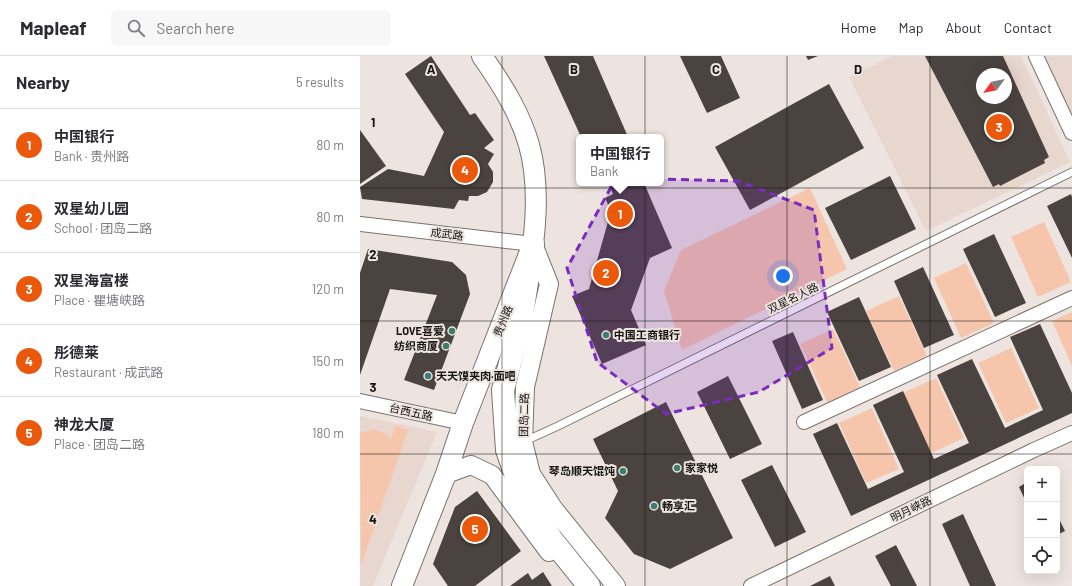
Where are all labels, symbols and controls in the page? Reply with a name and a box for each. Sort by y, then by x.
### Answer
search box [111,10,391,46]
text: Mapleaf [20,16,87,39]
icon: search [125,17,147,39]
text: Search here [157,19,235,37]
text: Home [841,19,877,36]
text: Map [899,19,923,36]
text: About [945,19,982,36]
text: Contact [1004,19,1052,36]
text: A [427,61,436,77]
text: B [570,61,578,77]
text: C [712,61,720,77]
text: D [854,61,862,77]
north arrow [976,68,1012,104]
text: Nearby [16,72,70,92]
text: 5 results [296,74,344,90]
pin: 3 [986,112,1012,142]
text: 1 [371,114,375,130]
text: 中国银行 [54,127,114,145]
popup [576,134,664,186]
text: 1 [27,137,31,153]
text: 80 m [317,137,344,153]
text: 中国银行 [590,144,650,162]
text: Bank · 贵州路 [54,148,129,164]
pin: 4 [452,155,478,185]
text: Bank [590,163,618,179]
text: 双星幼儿园 [54,199,129,217]
pin: 1 [607,199,633,229]
text: 2 [25,209,33,225]
text: 80 m [317,209,344,225]
text: School · 团岛二路 [54,220,152,236]
street label: 成武路 [430,225,464,242]
text: 2 [369,246,377,262]
pin: 2 [593,258,619,288]
your location [773,266,793,286]
text: 双星海富楼 [54,271,129,289]
street label: 双星名人路 [765,280,820,315]
text: 3 [25,281,33,297]
text: 120 m [312,281,344,297]
text: Place · 瞿塘峡路 [54,292,145,308]
street label: 贵州路 [490,303,515,339]
place label: LOVE喜爱 [396,324,444,337]
marker: LOVE喜爱 [447,326,457,336]
place label: 中国工商银行 [614,328,680,341]
marker: 中国工商银行 [601,330,611,340]
place label: 纺织商厦 [394,339,438,352]
marker: 纺织商厦 [441,341,451,351]
text: 彤德莱 [54,343,99,361]
text: 4 [25,353,33,369]
text: 150 m [312,353,344,369]
text: Restaurant · 成武路 [54,364,163,380]
place label: 天天馍夹肉·面吧 [436,369,516,382]
marker: 天天馍夹肉·面吧 [423,371,433,381]
text: 3 [369,379,377,395]
street label: 团岛二路 [517,393,530,437]
street label: 台西五路 [388,401,434,422]
text: 神龙大厦 [54,415,114,433]
text: 5 [25,425,33,441]
text: 180 m [312,425,344,441]
text: Place · 团岛二路 [54,436,145,452]
place label: 家家悦 [685,461,718,474]
marker: 家家悦 [672,463,682,473]
place label: 琴岛顺天馄饨 [549,464,615,477]
marker: 琴岛顺天馄饨 [618,466,628,476]
map controls [1024,466,1060,574]
button: + [1024,466,1060,502]
street label: 明月峡路 [888,493,933,524]
place label: 畅享汇 [662,499,695,512]
marker: 畅享汇 [649,501,659,511]
button: − [1024,502,1060,538]
text: 4 [369,511,377,527]
pin: 5 [462,514,488,544]
button: locate [1024,538,1060,574]

